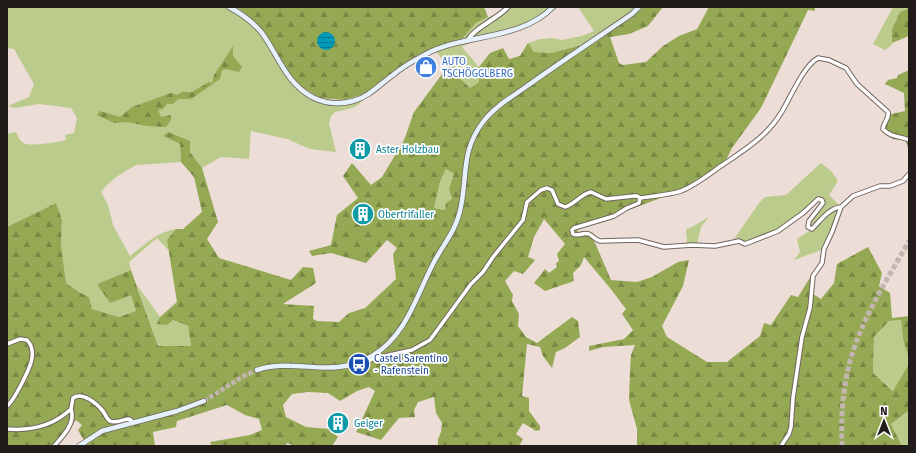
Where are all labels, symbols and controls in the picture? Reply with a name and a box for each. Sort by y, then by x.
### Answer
shop icon: AUTO TSCHÖGGLBERG [413,54,439,80]
place label: AUTO TSCHÖGGLBERG [442,56,513,80]
building icon: Aster Holzbau [347,136,373,162]
place label: Aster Holzbau [376,144,439,156]
building icon: Obertrifaller [350,201,376,227]
place label: Obertrifaller [378,209,434,221]
bus stop icon: Castel Sarentino - Rafenstein [346,351,372,377]
place label: Castel Sarentino - Rafenstein [374,353,448,377]
north arrow [864,401,904,441]
text: N [880,405,888,418]
building icon: Geiger [325,410,351,436]
place label: Geiger [354,418,383,430]

